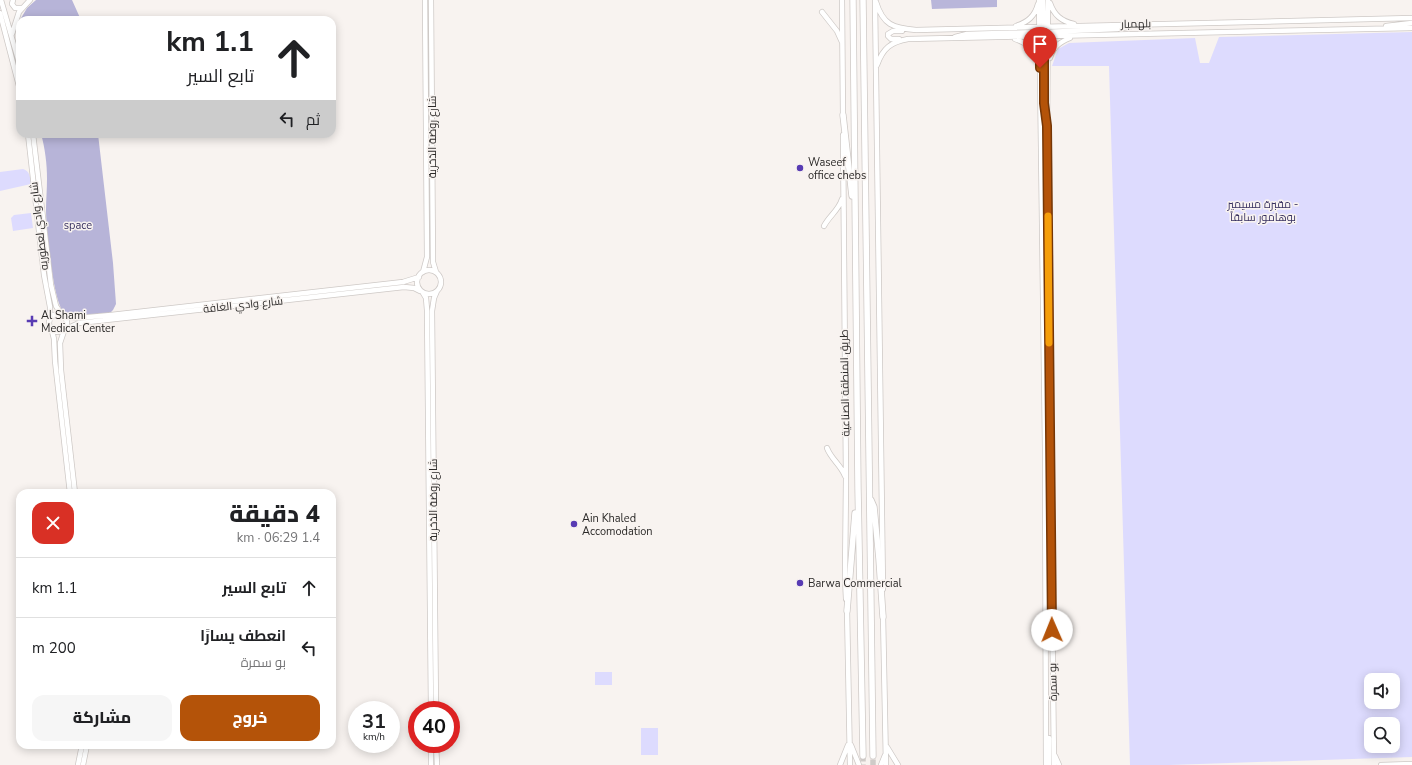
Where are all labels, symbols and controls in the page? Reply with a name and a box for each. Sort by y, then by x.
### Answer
street label: بلهمبار [1120,16,1151,32]
text: 1.1 km [166,23,254,61]
pin [1023,27,1057,68]
icon: ahead [268,32,320,84]
icon: arrive [1029,33,1051,55]
text: تابع السير [187,64,254,88]
street label: شارع روضة الذخرية [425,96,440,178]
icon: left [276,108,298,130]
text: ثم [306,110,320,130]
place label: Waseef office chebs [808,155,866,183]
marker: Waseef office chebs [795,163,805,173]
street label: شارع وادي لعطوريه [26,181,53,271]
park label: مقبرة مسيمير - بوهامور سابقاً [1226,197,1299,225]
park label: space [64,218,92,233]
street label: شارع وادي الغافة [202,293,284,318]
place label: Al Shami Medical Center [41,308,115,336]
marker: Al Shami Medical Center [26,315,38,327]
street label: طريق المنطقة الصناعية [837,329,853,437]
street label: شارع روضة الذخرية [426,459,441,541]
text: 4 دقيقة [229,498,320,530]
button: close [32,502,74,544]
place label: Ain Khaled Accomodation [582,511,653,539]
marker: Ain Khaled Accomodation [569,519,579,529]
text: 1.4 km · 06:29 [237,529,320,547]
place label: Barwa Commercial [808,576,902,591]
icon: ahead [298,577,320,599]
text: 1.1 km [32,578,78,598]
text: تابع السير [222,578,286,598]
marker: Barwa Commercial [795,578,805,588]
position arrow [1031,609,1073,651]
text: انعطف يسارًا [200,626,286,646]
icon: left [298,637,320,659]
text: 200 m [32,638,76,658]
text: بو سمرة [241,654,286,672]
street label: بو سمرة [1045,663,1061,701]
map controls [1364,673,1400,753]
button: sound [1364,673,1400,709]
button: مشاركة [32,695,172,741]
button: خروج [180,695,320,741]
speed limit sign: 40 [408,701,460,753]
text: 31 [362,708,386,735]
button: search [1364,717,1400,753]
text: km/h [363,730,385,744]

